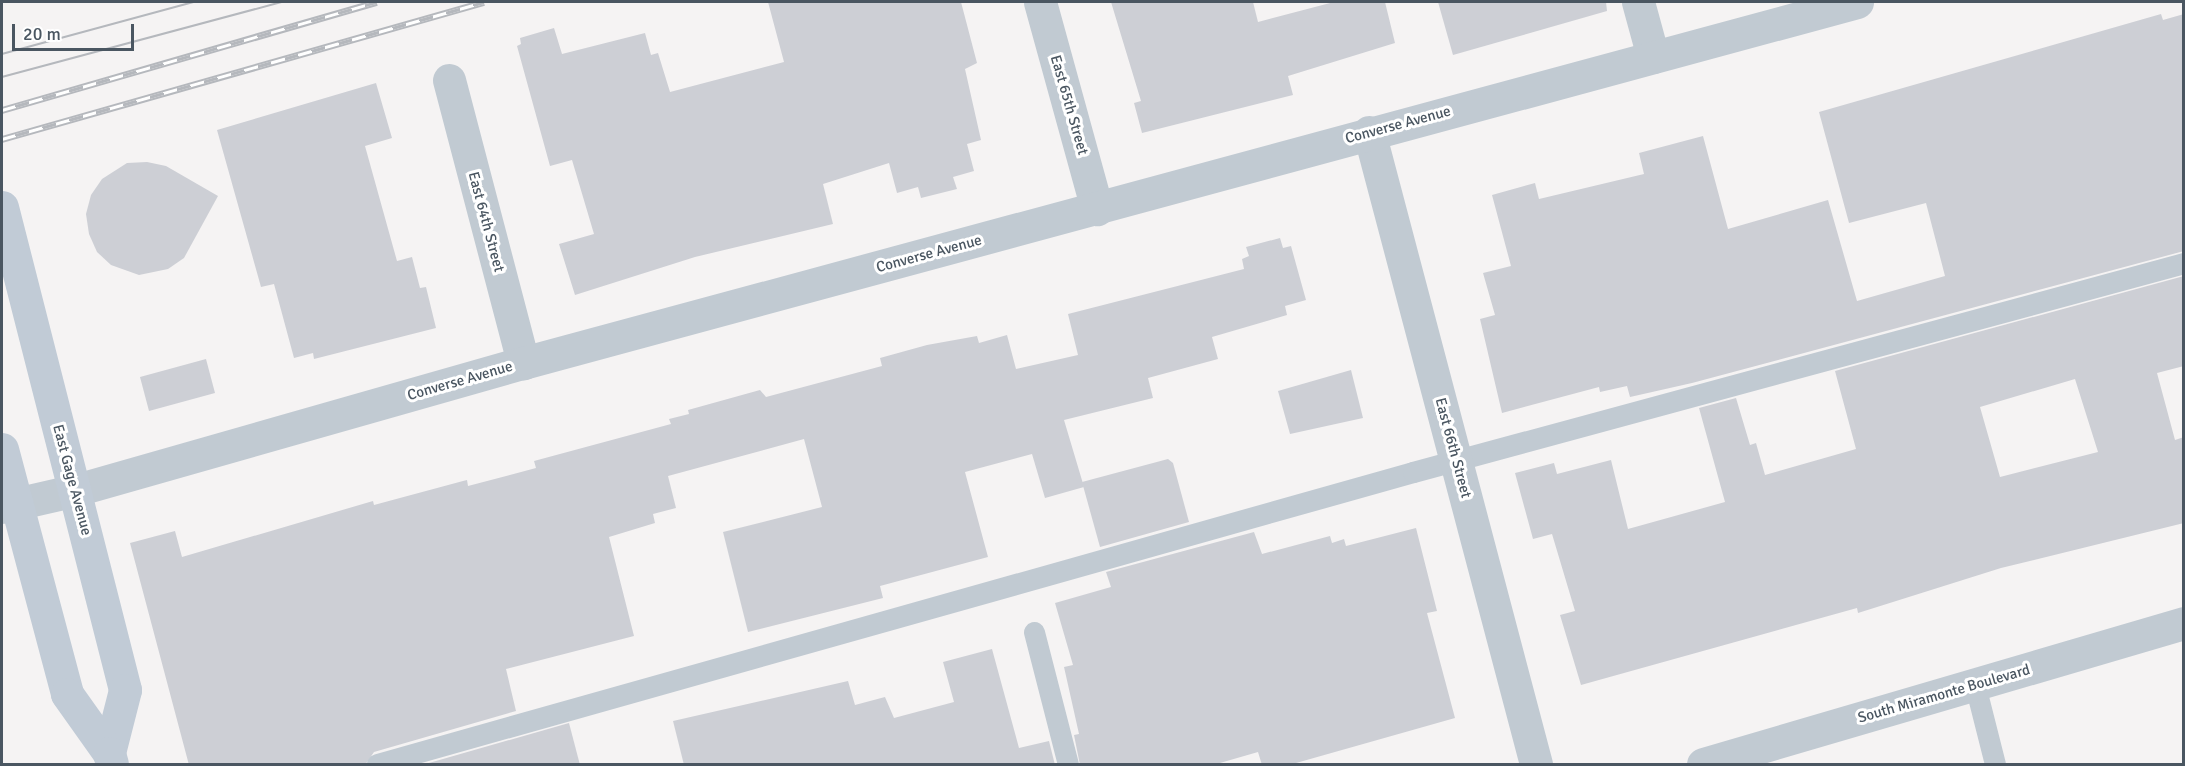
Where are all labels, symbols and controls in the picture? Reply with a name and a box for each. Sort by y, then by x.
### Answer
scale bar [15,12,136,50]
text: 20 m [23,23,61,45]
street label: East 65th Street [1046,53,1092,157]
street label: Converse Avenue [1343,102,1453,148]
street label: East 64th Street [464,170,508,274]
street label: Converse Avenue [874,231,984,277]
street label: Converse Avenue [405,357,515,405]
street label: East 66th Street [1431,396,1475,500]
street label: East Gage Avenue [49,423,95,537]
street label: South Miramonte Boulevard [1856,661,2032,727]

